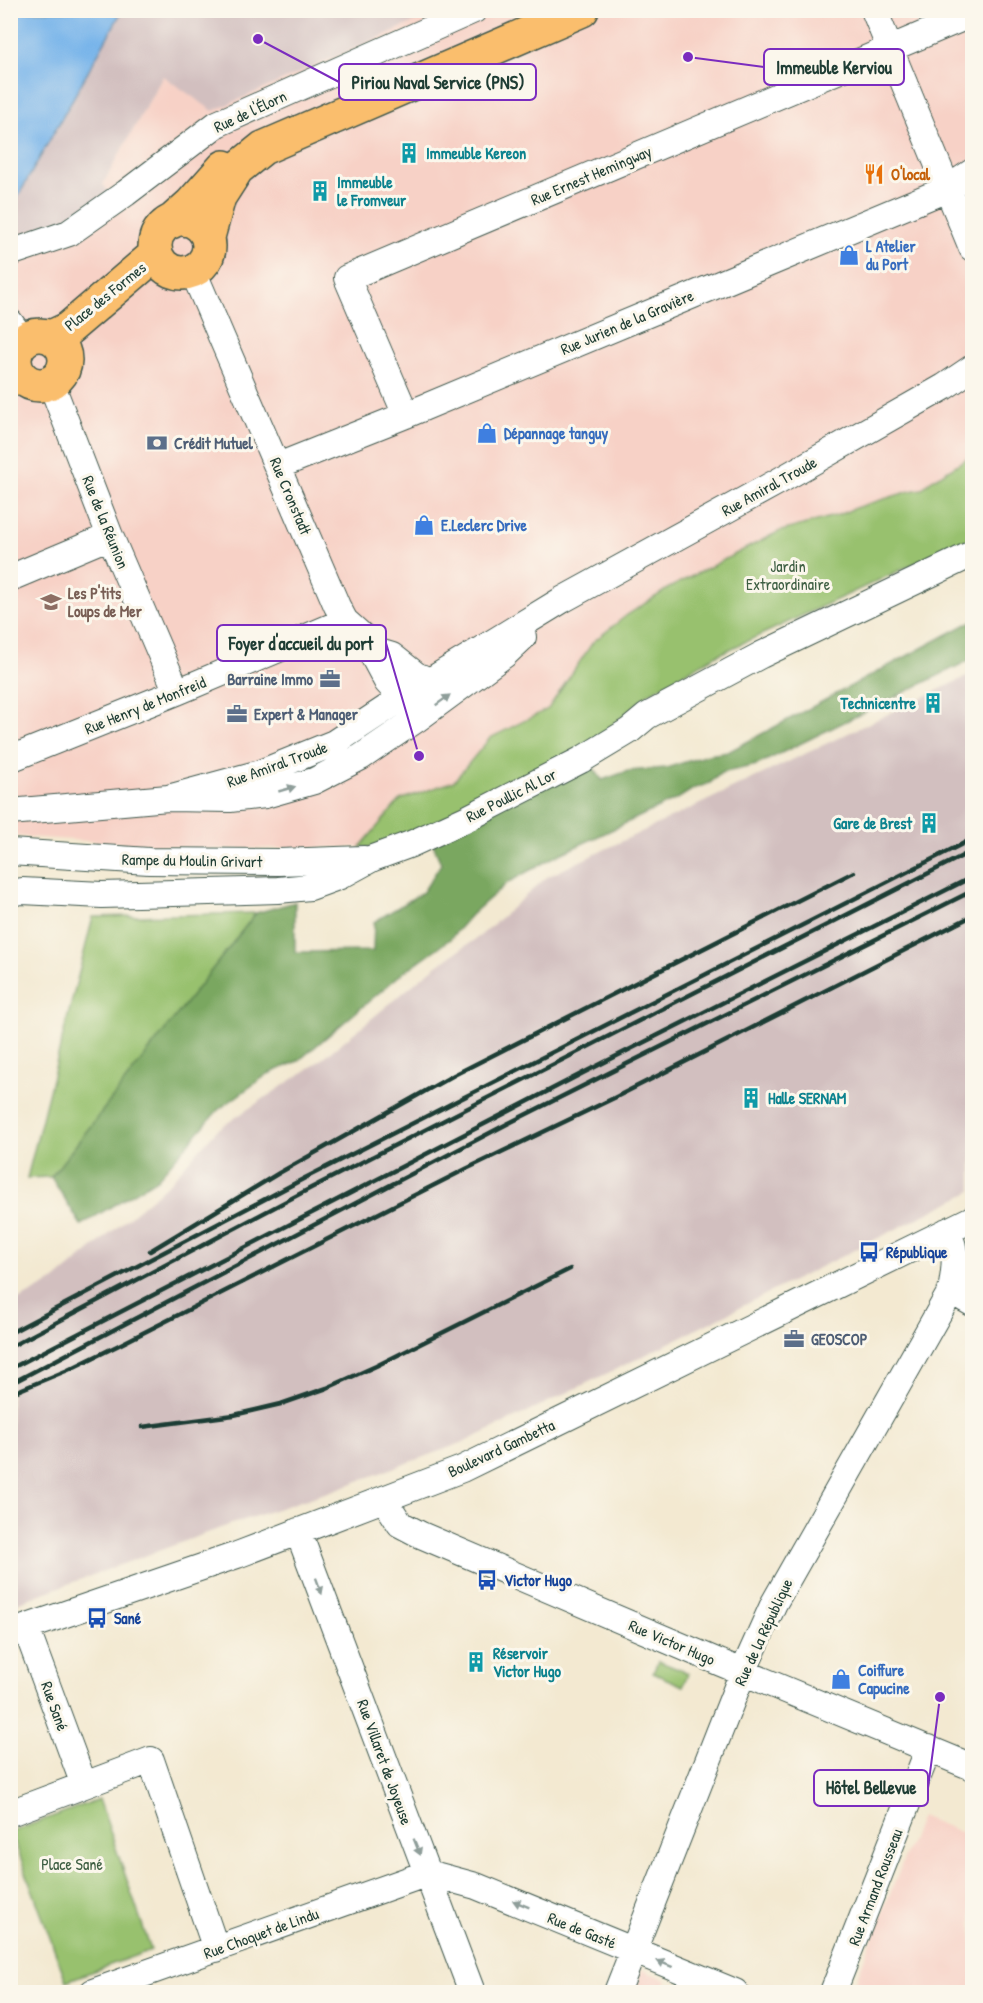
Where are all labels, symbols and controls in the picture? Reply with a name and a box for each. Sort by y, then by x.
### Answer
callout: Immeuble Kerviou [764,49,904,85]
text: Immeuble Kerviou [776,55,893,80]
callout: Piriou Naval Service (PNS) [339,64,536,100]
text: Piriou Naval Service (PNS) [352,70,525,95]
street label: Rue de l'Élorn [210,85,290,137]
street label: Rue Ernest Hemingway [527,140,655,210]
building icon: Immeuble Kereon [397,141,421,165]
place label: Immeuble Kereon [426,142,526,164]
restaurant icon: O'local [862,162,886,186]
place label: O'local [891,163,931,185]
place label: Immeuble le Fromveur [337,171,407,211]
building icon: Immeuble le Fromveur [308,179,332,203]
place label: L Atelier du Port [866,235,917,275]
shop icon: L Atelier du Port [837,243,861,267]
street label: Place des Formes [60,256,150,336]
street label: Rue Jurien de la Gravière [557,284,697,360]
shop icon: Dépannage tanguy [475,421,499,445]
place label: Dépannage tanguy [504,422,609,445]
bank icon: Crédit Mutuel [145,431,169,455]
place label: Crédit Mutuel [174,432,253,454]
street label: Rue Amiral Troude [718,451,821,521]
street label: Rue Cronstadt [265,454,317,538]
street label: Rue de la Réunion [77,472,135,572]
shop icon: E.Leclerc Drive [412,513,436,537]
place label: E.Leclerc Drive [441,514,527,536]
park label: Jardin Extraordinaire [746,555,831,595]
place label: Les P'tits Loups de Mer [68,582,143,623]
school or university icon: Les P'tits Loups de Mer [39,590,63,614]
callout: Foyer d'accueil du port [217,625,386,661]
text: Foyer d'accueil du port [228,631,374,657]
office icon: Barraine Immo [318,667,342,691]
place label: Barraine Immo [227,668,314,690]
street label: Rue Henry de Monfreid [81,671,209,739]
building icon: Technicentre [921,691,945,715]
place label: Technicentre [840,692,917,714]
one-way arrow [435,694,451,706]
office icon: Expert & Manager [225,702,249,726]
place label: Expert & Manager [254,703,359,726]
street label: Rue Amiral Troude [224,735,331,792]
street label: Rue Poullic Al Lor [462,763,560,827]
one-way arrow [279,784,297,793]
building icon: Gare de Brest [917,811,941,835]
place label: Gare de Brest [833,812,912,834]
street label: Rampe du Moulin Grivart [122,848,263,872]
building icon: Halle SERNAM [739,1086,763,1110]
place label: Halle SERNAM [768,1087,847,1109]
bus stop icon: République [857,1240,881,1264]
place label: République [886,1241,948,1264]
office icon: GEOSCOP [782,1327,806,1351]
place label: GEOSCOP [811,1328,868,1350]
street label: Boulevard Gambetta [444,1414,558,1482]
bus stop icon: Victor Hugo [475,1568,499,1592]
place label: Victor Hugo [504,1569,573,1592]
street label: Rue de la République [729,1574,798,1689]
one-way arrow [314,1577,324,1595]
bus stop icon: Sané [85,1606,109,1630]
place label: Sané [114,1607,142,1629]
street label: Rue Victor Hugo [625,1614,719,1670]
place label: Réservoir Victor Hugo [493,1642,562,1683]
building icon: Réservoir Victor Hugo [464,1650,488,1674]
place label: Coiffure Capucine [858,1659,910,1700]
shop icon: Coiffure Capucine [829,1667,853,1691]
street label: Rue Sané [36,1678,74,1734]
street label: Rue Villaret de Joyeuse [352,1696,418,1828]
callout: Hôtel Bellevue [814,1770,928,1806]
text: Hôtel Bellevue [826,1775,917,1800]
street label: Rue Armand Rousseau [843,1825,908,1949]
one-way arrow [412,1838,422,1856]
park label: Place Sané [41,1853,103,1875]
one-way arrow [512,1899,530,1909]
street label: Rue Choquet de Lindu [201,1902,322,1964]
street label: Rue de Gasté [545,1906,620,1954]
one-way arrow [655,1959,673,1969]

